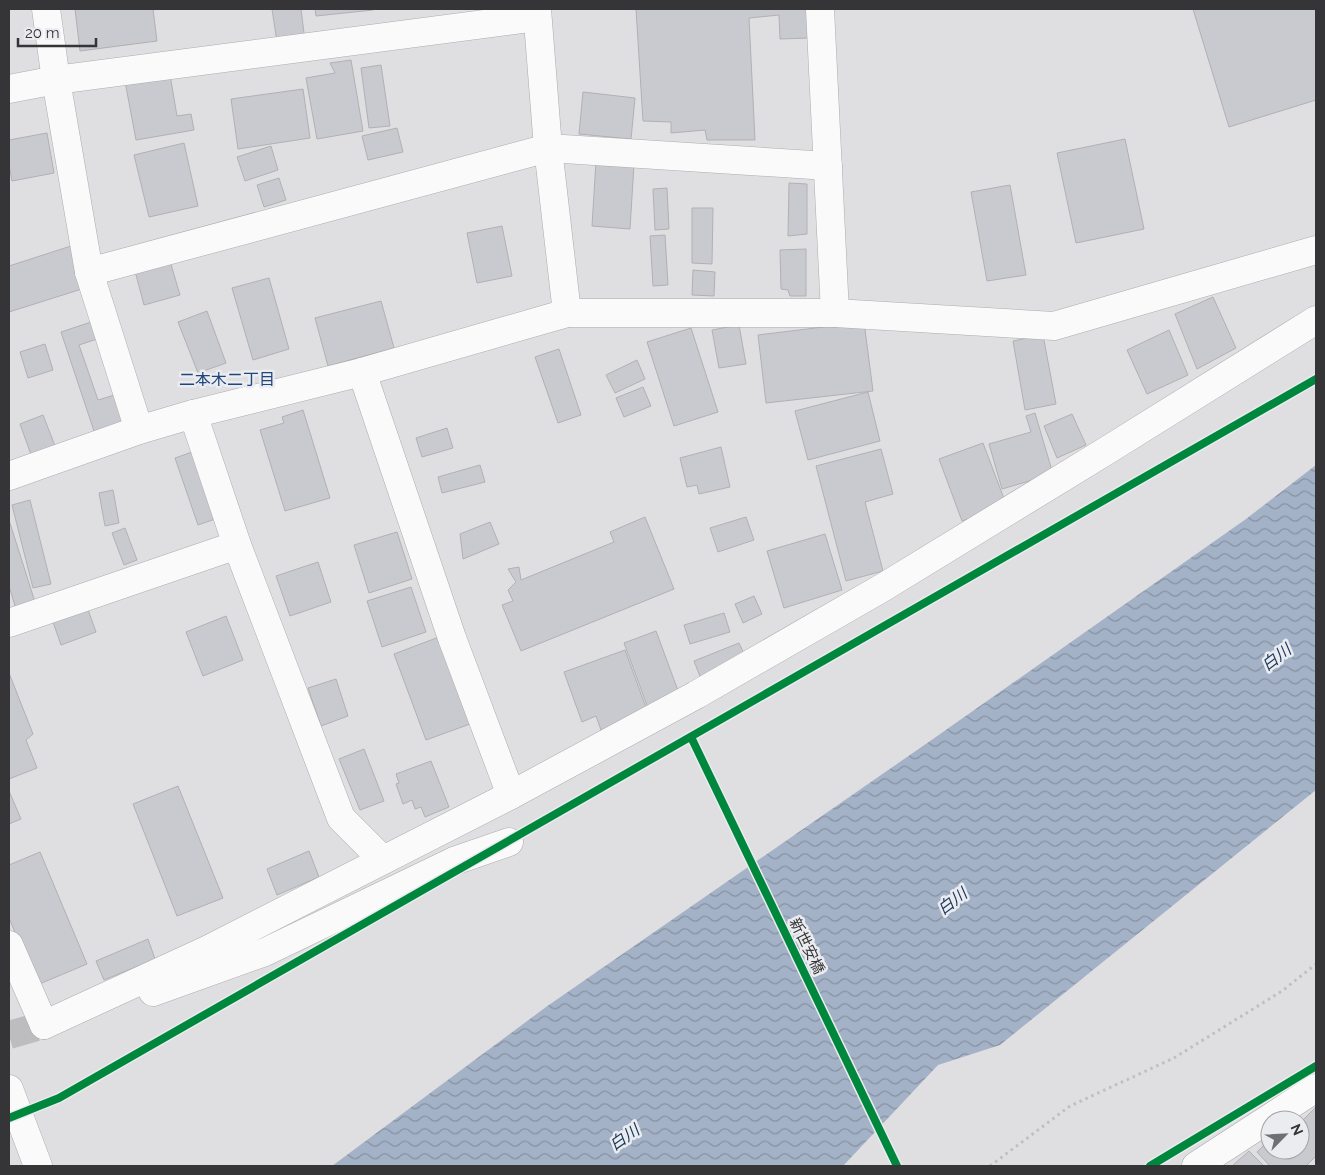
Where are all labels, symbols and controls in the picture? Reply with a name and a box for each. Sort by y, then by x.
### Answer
scale bar [18,15,95,47]
text: 20 m [25,24,60,42]
district label: 二本木二丁目 [179,370,275,389]
water label: 白川 [1258,639,1296,675]
water label: 白川 [934,883,972,919]
street label: 新世安橋 [786,915,828,977]
north arrow [1260,1110,1310,1160]
water label: 白川 [606,1119,644,1154]
text: N [1287,1122,1306,1138]

